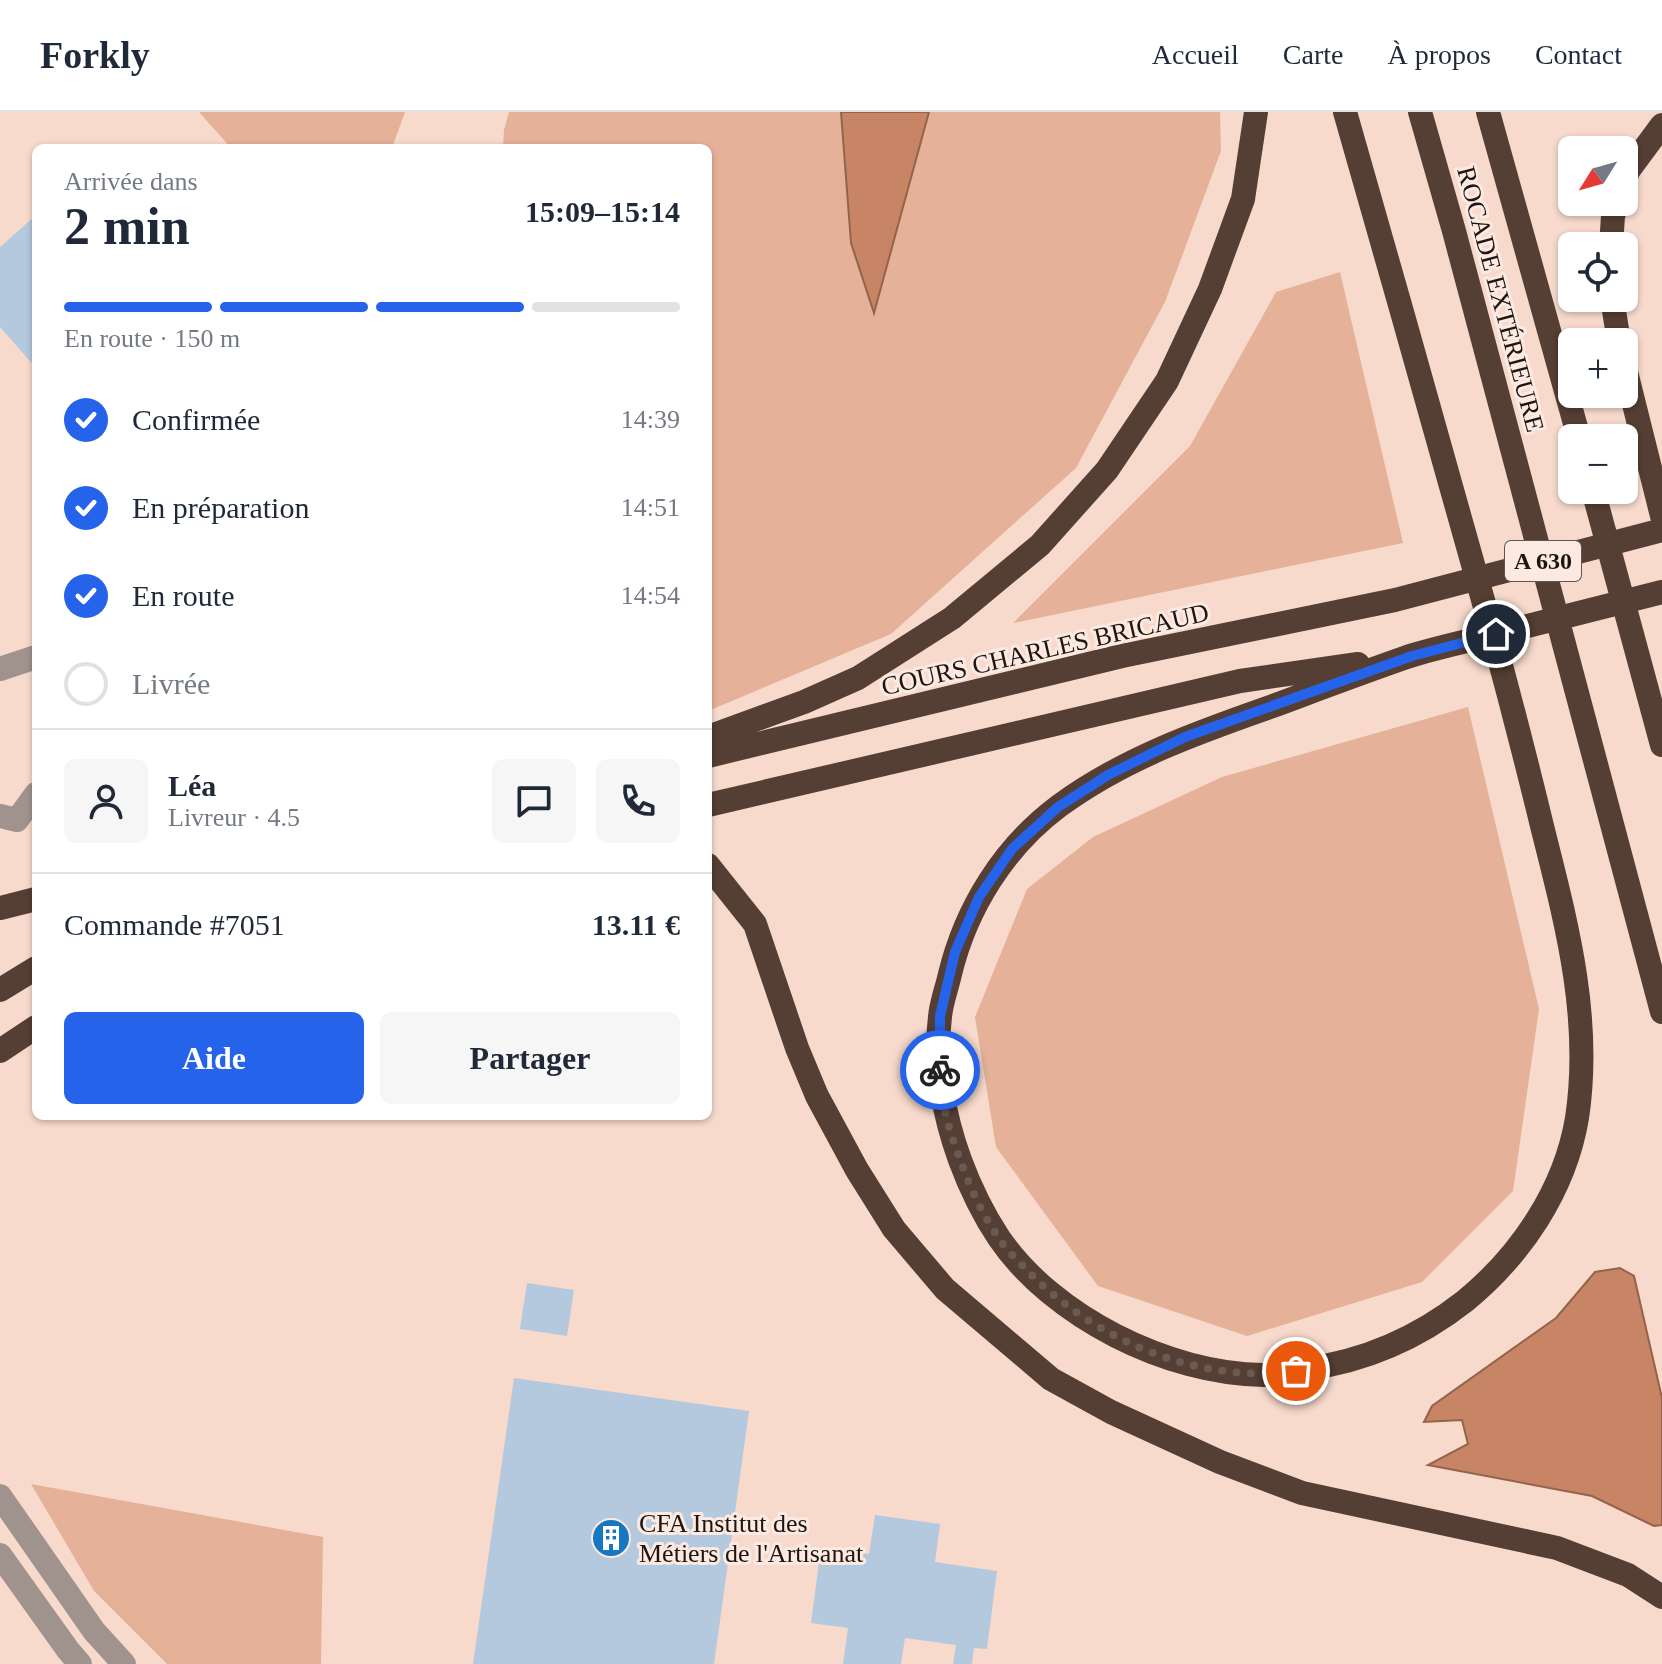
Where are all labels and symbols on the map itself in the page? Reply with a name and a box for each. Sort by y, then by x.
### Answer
north arrow [1558,136,1638,216]
street label: ROCADE EXTÉRIEURE [1451,163,1550,435]
road number: A 630 [1505,541,1581,581]
street label: COURS CHARLES BRICAUD [879,598,1212,701]
pin [1462,600,1530,668]
courier [900,1030,980,1110]
pin [1262,1337,1330,1405]
place label: CFA Institut des Métiers de l'Artisanat [639,1509,864,1568]
building icon: CFA Institut des Métiers de l'Artisanat [590,1517,632,1559]

